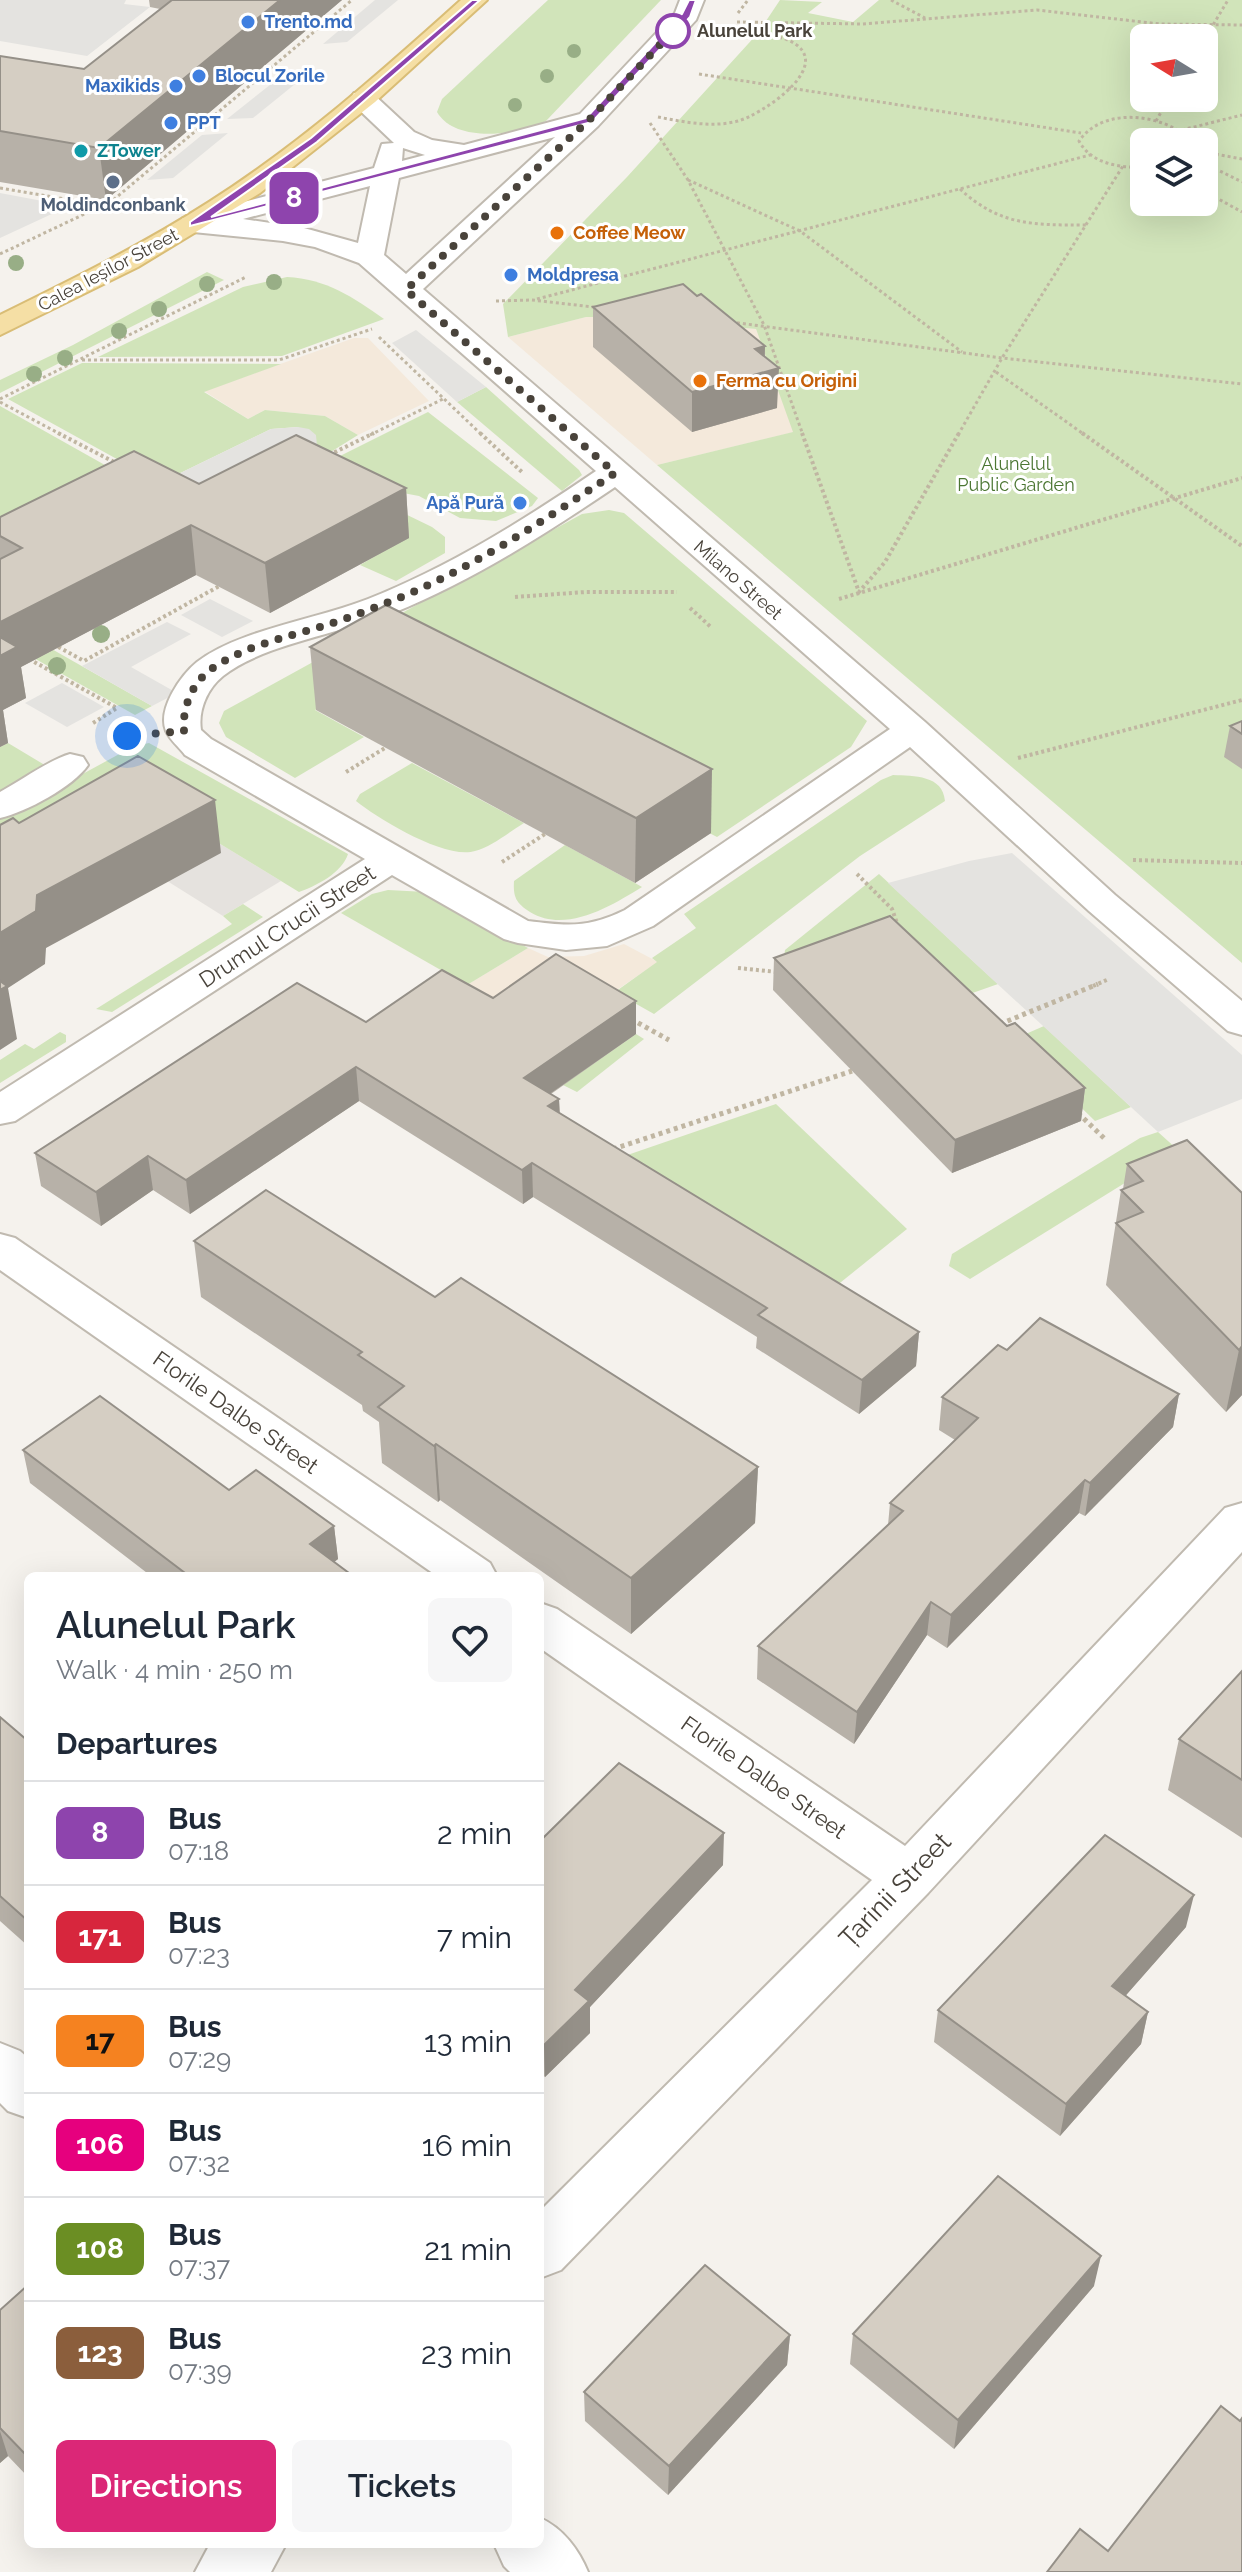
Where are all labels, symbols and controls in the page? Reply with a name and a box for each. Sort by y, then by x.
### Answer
place label: Trento.md [264,11,353,32]
marker: Trento.md [239,13,257,31]
marker: Alunelul Park [656,14,690,48]
place label: Alunelul Park [697,20,813,41]
north arrow [1130,24,1218,112]
map controls [1130,24,1218,216]
place label: Blocul Zorile [215,65,325,86]
marker: Blocul Zorile [190,67,208,85]
place label: Maxikids [85,75,160,96]
marker: Maxikids [167,77,185,95]
place label: PPT [187,112,221,133]
marker: PPT [162,114,180,132]
button: layers [1130,128,1218,216]
place label: ZTower [97,140,161,161]
marker: ZTower [72,142,90,160]
line badge: 8 [268,172,320,224]
marker: Moldindconbank [104,173,122,191]
text: 8 [286,181,302,214]
place label: Moldindconbank [40,194,187,215]
place label: Coffee Meow [573,222,686,243]
street label: Calea Ieșilor Street [34,224,181,315]
marker: Coffee Meow [548,224,566,242]
place label: Moldpresa [527,264,619,285]
marker: Moldpresa [502,266,520,284]
place label: Ferma cu Origini [716,370,857,391]
marker: Ferma cu Origini [691,372,709,390]
park label: Alunelul Public Garden [957,453,1075,495]
place label: Apă Pură [426,492,504,513]
marker: Apă Pură [511,494,529,512]
street label: Milano Street [690,536,787,624]
your location [107,716,147,756]
street label: Drumul Crucii Street [194,859,381,993]
street label: Florile Dalbe Street [148,1345,324,1479]
button: heart [428,1598,512,1682]
text: Alunelul Park [56,1602,296,1647]
text: Walk · 4 min · 250 m [56,1655,293,1685]
street label: Florile Dalbe Street [676,1710,852,1844]
text: Departures [56,1726,218,1761]
text: Bus [168,1801,222,1836]
text: 8 [92,1816,108,1849]
text: 2 min [437,1816,512,1851]
street label: Țarinii Street [833,1826,957,1953]
text: 07:18 [168,1836,229,1866]
text: Bus [168,1905,222,1940]
text: 171 [78,1920,122,1953]
text: 7 min [437,1920,512,1955]
text: 07:23 [168,1940,230,1970]
text: Bus [168,2009,222,2044]
text: 17 [85,2024,115,2057]
text: 13 min [424,2024,512,2059]
text: 07:29 [168,2044,231,2074]
text: Bus [168,2113,222,2148]
text: 106 [76,2128,124,2161]
text: 16 min [422,2128,512,2163]
text: 07:32 [168,2148,230,2178]
text: Bus [168,2217,222,2252]
text: 108 [76,2232,124,2265]
text: 21 min [424,2232,512,2267]
text: 07:37 [168,2252,230,2282]
text: Bus [168,2321,222,2356]
text: 123 [77,2336,123,2369]
text: 23 min [421,2336,512,2371]
text: 07:39 [168,2356,232,2386]
button: Directions [56,2440,276,2532]
button: Tickets [292,2440,512,2532]

